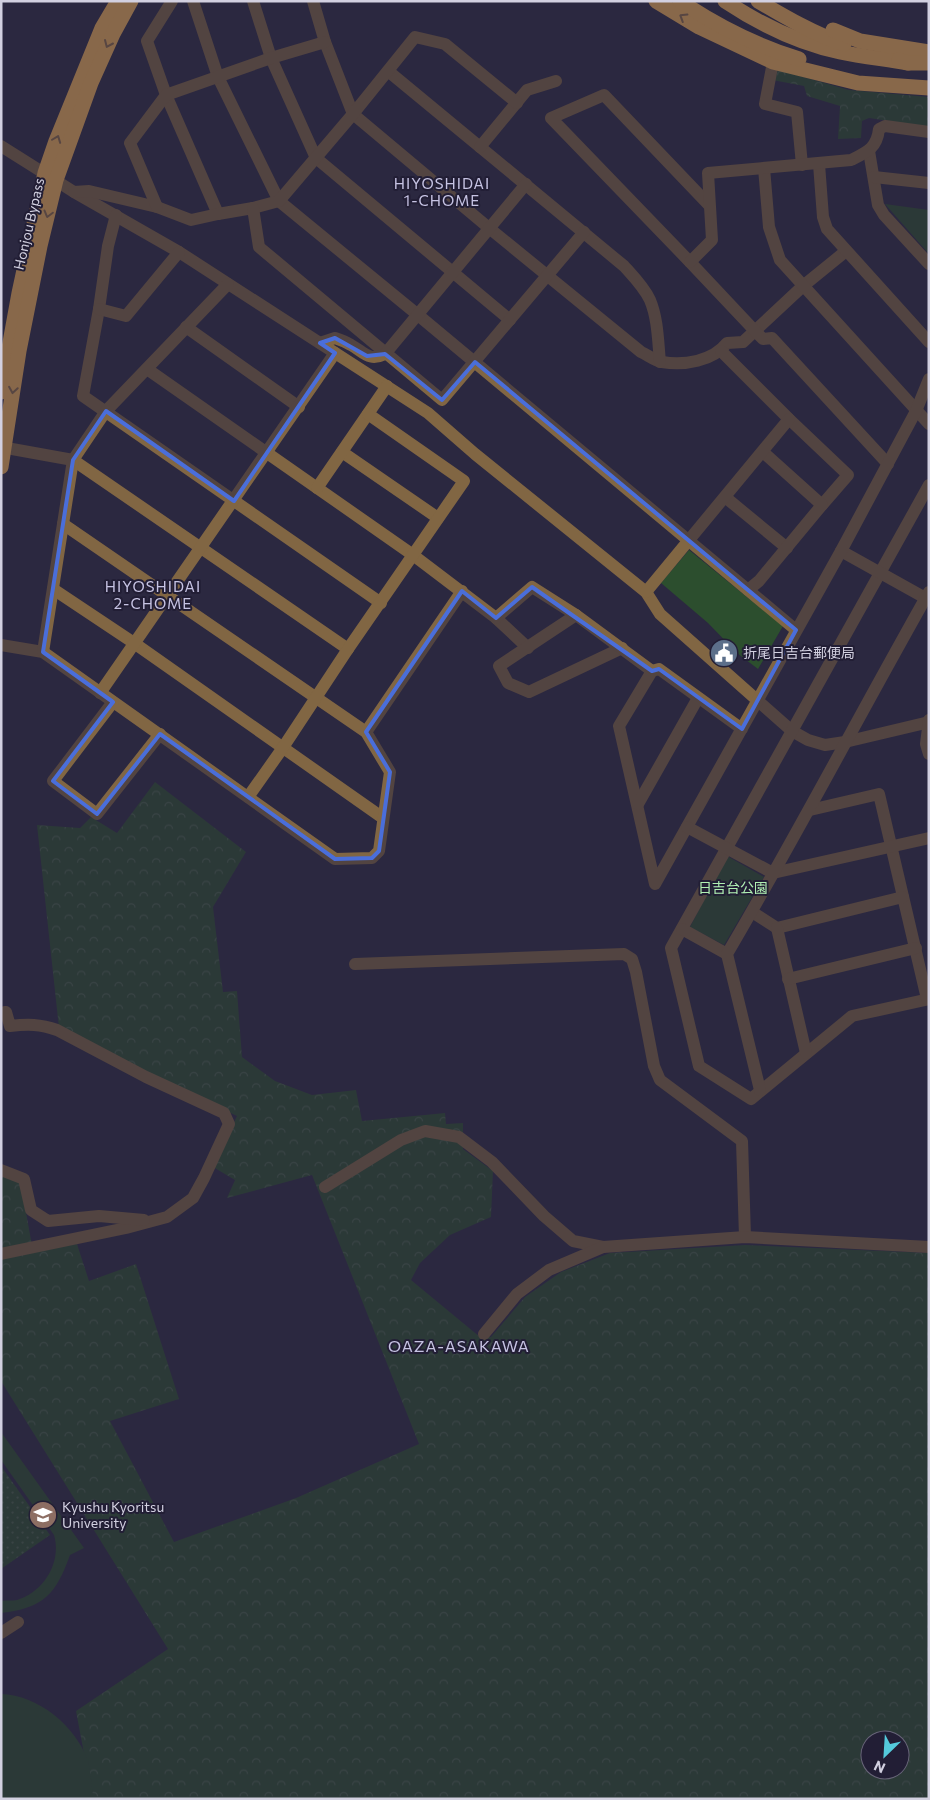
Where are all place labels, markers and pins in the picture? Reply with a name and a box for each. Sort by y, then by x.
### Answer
public building icon: 折尾日吉台郵便局 [709,638,739,668]
place label: 折尾日吉台郵便局 [743,644,855,661]
place label: Kyushu Kyoritsu University [62,1498,164,1531]
school or university icon: Kyushu Kyoritsu University [28,1500,58,1530]

